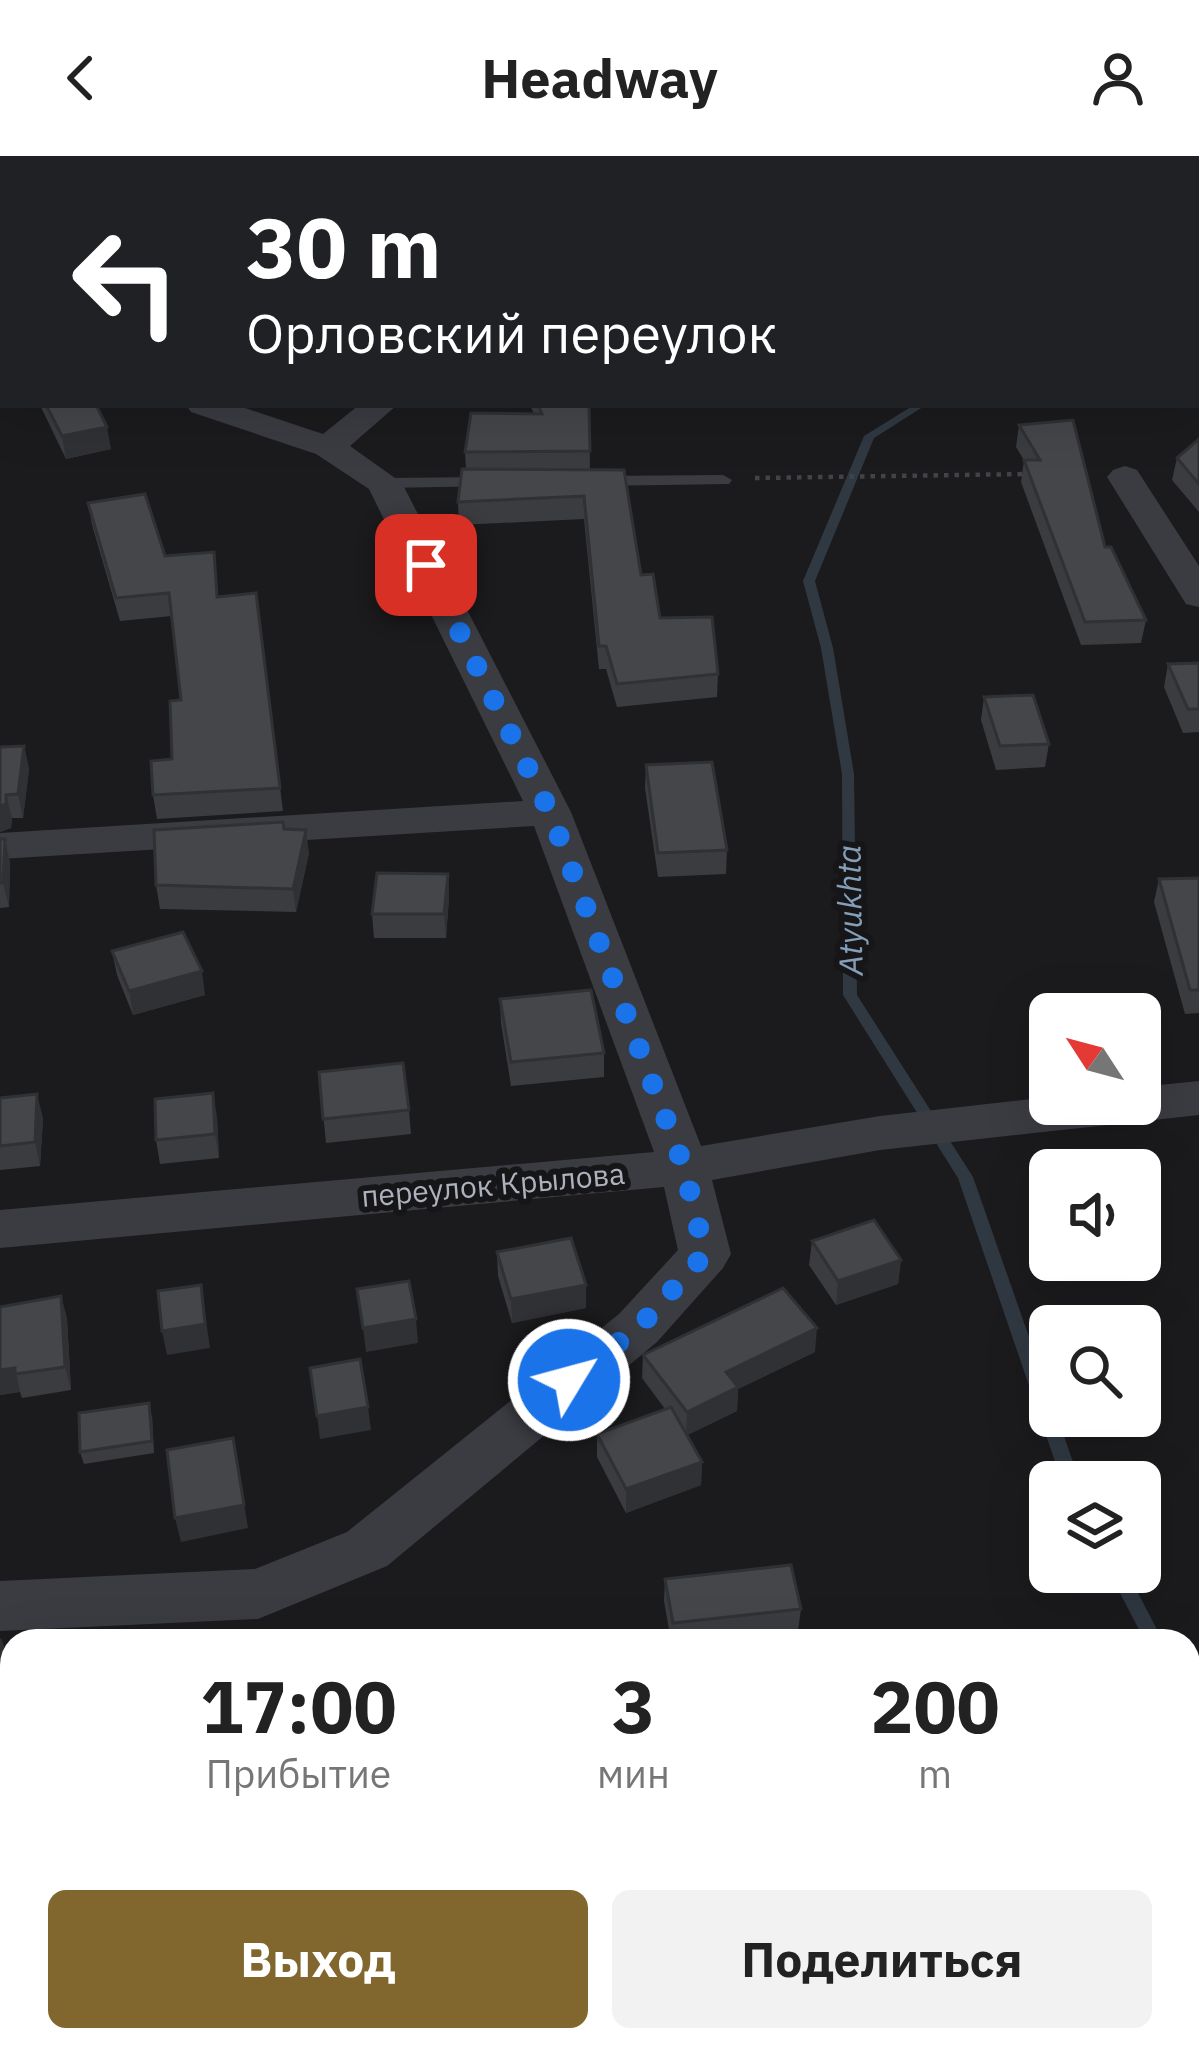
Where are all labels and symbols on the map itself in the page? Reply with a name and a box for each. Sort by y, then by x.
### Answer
pin [375,514,477,616]
water label: Atyukhta [826,844,872,977]
north arrow [1029,993,1161,1125]
street label: переулок Крылова [360,1153,626,1215]
position arrow [506,1317,632,1443]

